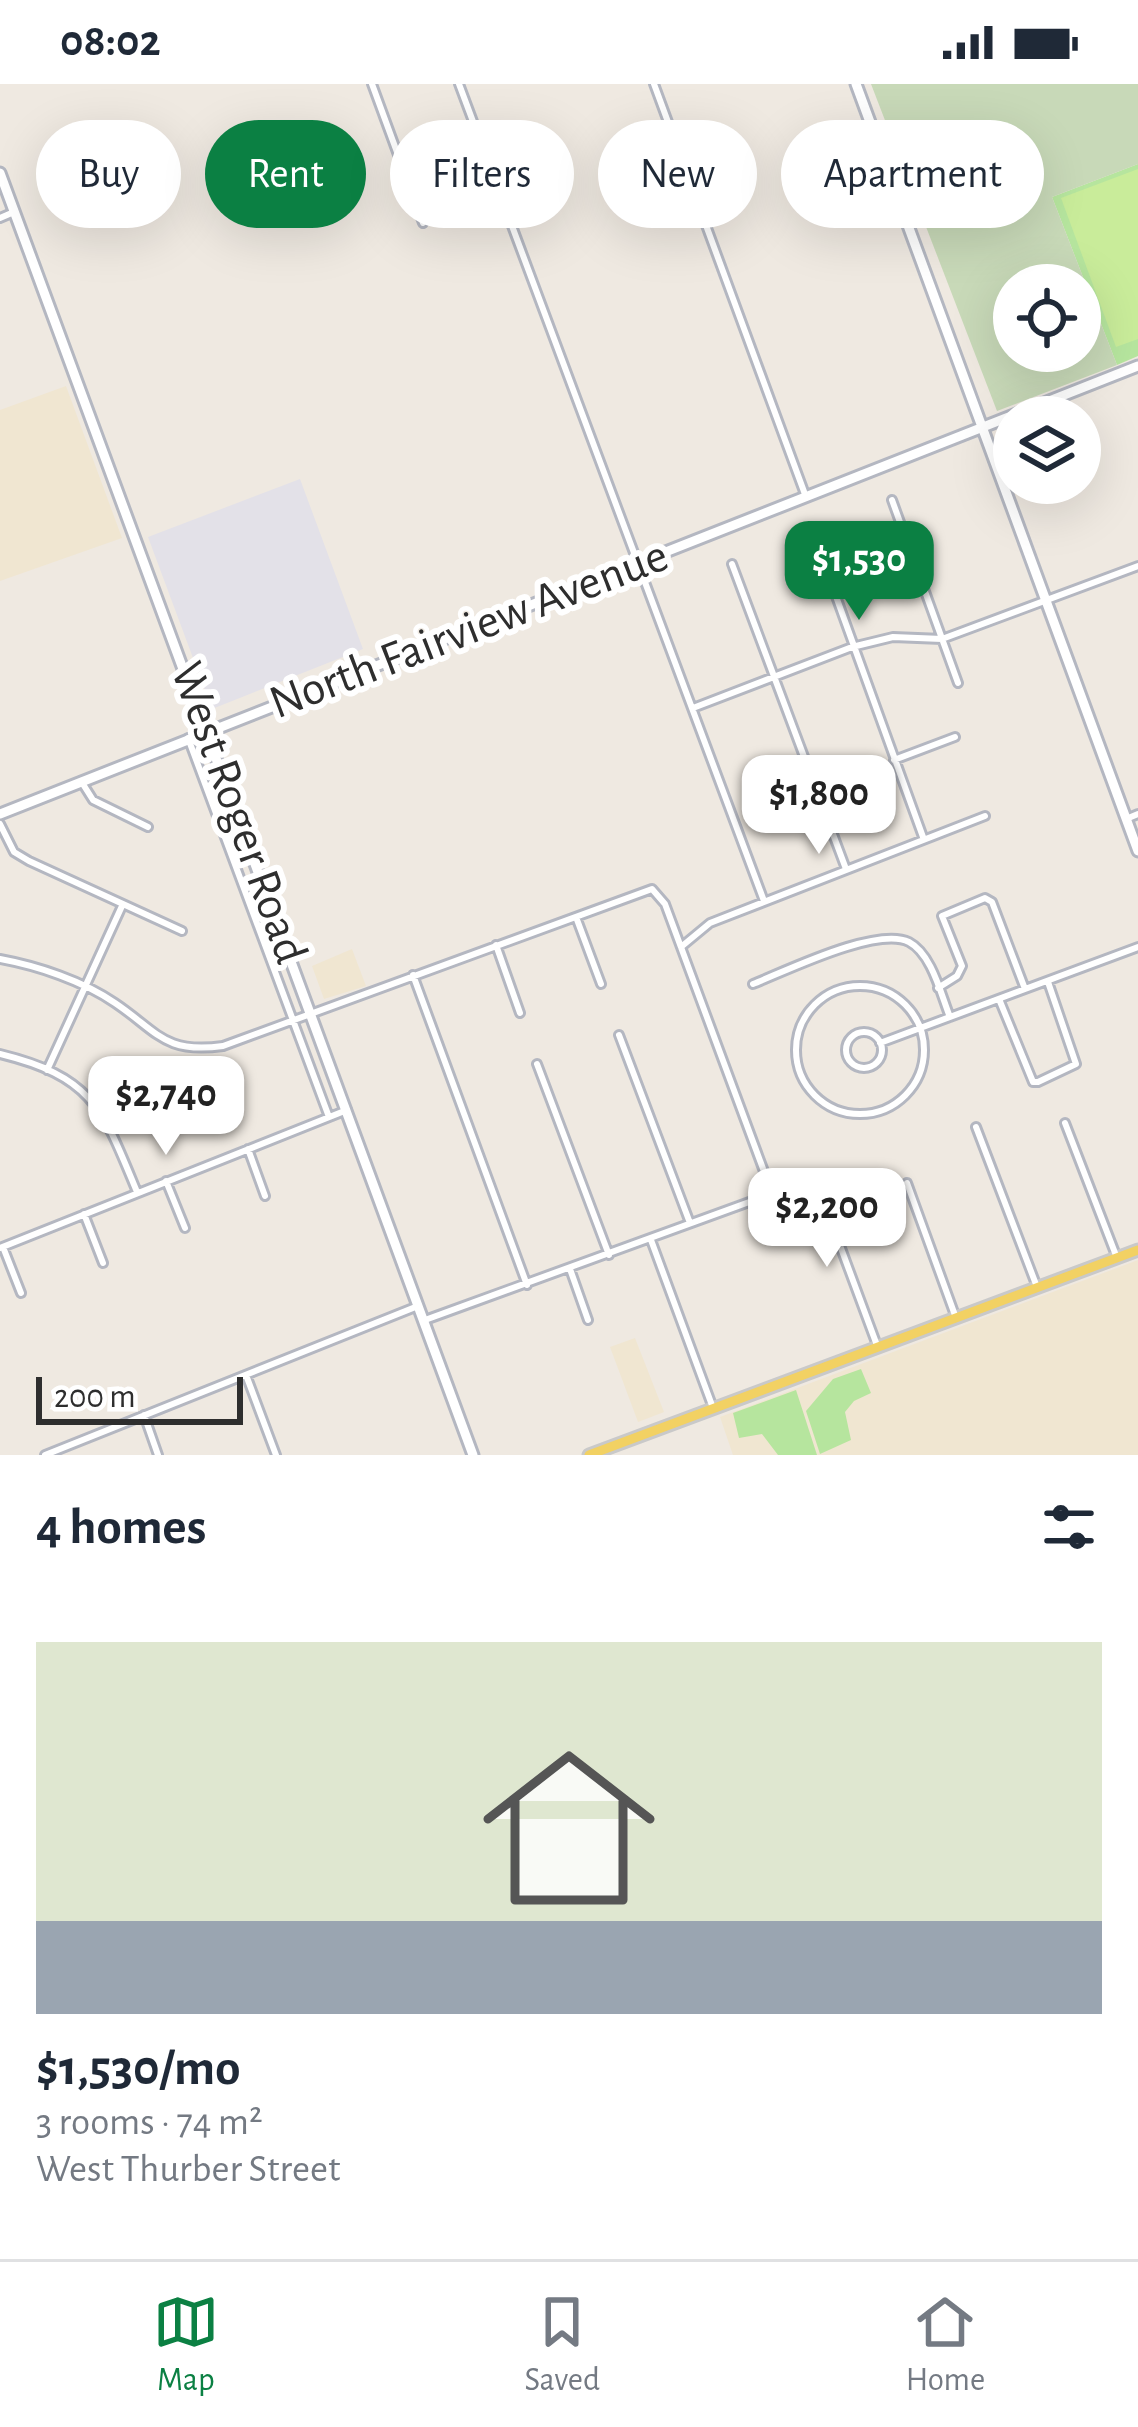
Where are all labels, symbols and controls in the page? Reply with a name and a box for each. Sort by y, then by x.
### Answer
text: 08:02 [60,19,161,64]
chip: Buy [36,120,181,228]
chip: Rent [205,120,366,228]
chip: Filters [390,120,574,228]
chip: New [598,120,757,228]
chip: Apartment [781,120,1044,228]
map controls [993,264,1101,504]
button: locate [993,264,1101,372]
button: layers [993,396,1101,504]
pin: $1,530 [761,521,957,623]
street label: North Fairview Avenue [263,532,675,728]
text: $1,530 [812,540,906,579]
street label: West Roger Road [161,656,315,970]
pin: $1,800 [721,755,917,857]
text: $1,800 [769,774,869,813]
pin: $2,740 [68,1056,264,1158]
text: $2,740 [115,1075,217,1114]
pin: $2,200 [729,1168,925,1270]
text: $2,200 [775,1187,879,1226]
scale bar [36,1371,243,1424]
text: 200 m [54,1381,136,1414]
icon: filters [1036,1494,1102,1560]
text: 4 homes [36,1502,206,1553]
icon: home [461,1720,677,1936]
text: $1,530/mo [36,2043,240,2094]
text: 3 rooms · 74 m² [36,2103,263,2142]
text: West Thurber Street [36,2150,340,2189]
tab: Map [153,2289,219,2401]
tab: Saved [525,2289,600,2401]
tab: Home [906,2289,985,2401]

